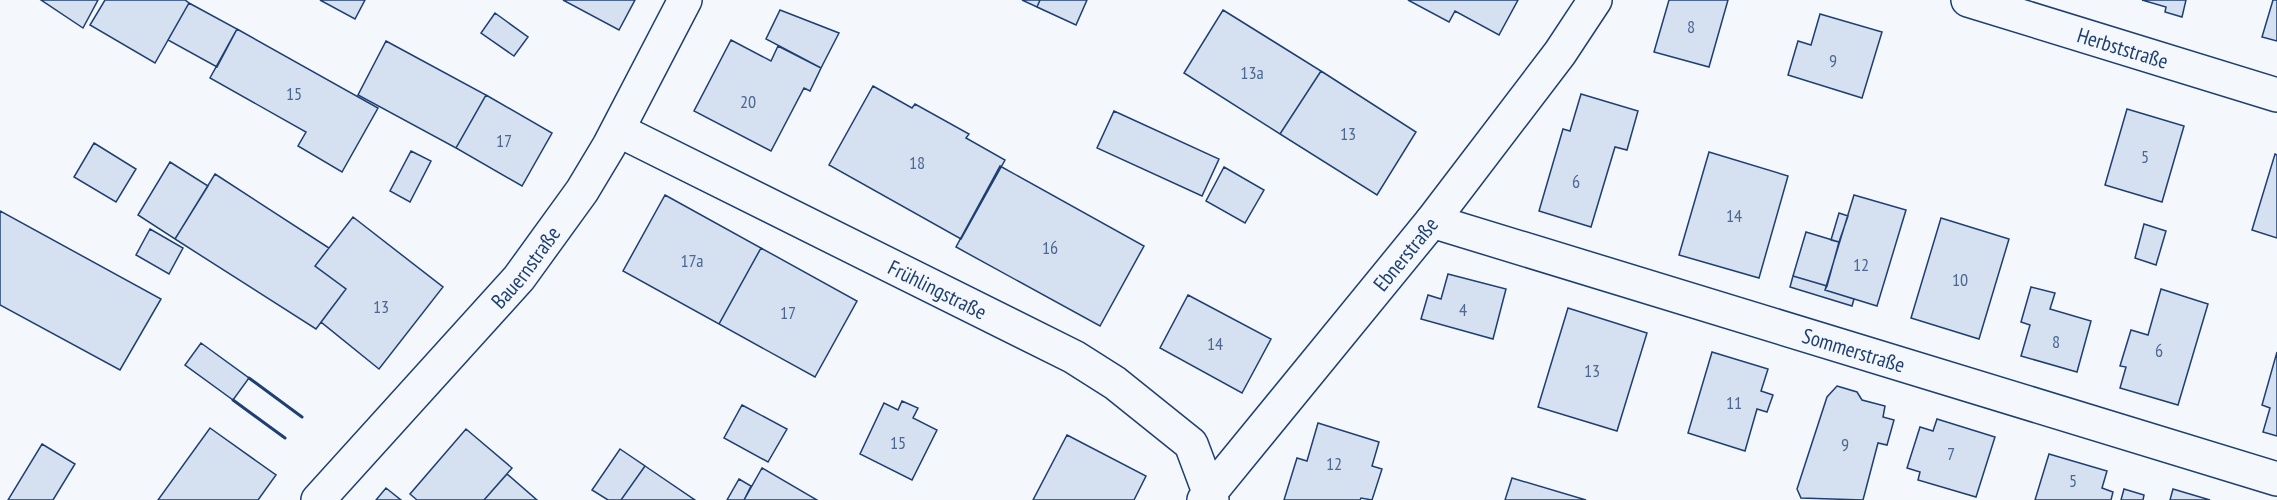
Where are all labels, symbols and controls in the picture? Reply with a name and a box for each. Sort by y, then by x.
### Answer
house number: 8 [1687,15,1695,38]
street label: Herbststraße [2074,21,2172,74]
house number: 9 [1829,49,1837,72]
house number: 13a [1240,61,1264,84]
house number: 15 [286,82,302,105]
house number: 20 [740,90,756,113]
house number: 13 [1340,122,1356,145]
house number: 17 [496,129,512,152]
house number: 5 [2141,145,2149,168]
house number: 18 [909,151,925,174]
house number: 6 [1572,170,1580,193]
house number: 14 [1726,204,1742,227]
street label: Ebnerstraße [1367,211,1443,296]
street label: Bauernstraße [485,221,566,314]
house number: 16 [1042,236,1058,259]
house number: 17a [680,249,704,272]
street label: Frühlingstraße [884,253,991,325]
house number: 12 [1853,253,1869,276]
house number: 10 [1952,268,1968,291]
house number: 13 [373,295,389,318]
house number: 4 [1459,298,1467,321]
house number: 17 [780,301,796,324]
street label: Sommerstraße [1799,321,1908,378]
house number: 8 [2052,330,2060,353]
house number: 14 [1207,332,1223,355]
house number: 6 [2155,339,2163,362]
house number: 13 [1584,359,1600,382]
house number: 11 [1726,391,1742,414]
house number: 15 [890,431,906,454]
house number: 9 [1841,433,1849,456]
house number: 7 [1947,442,1955,465]
house number: 12 [1326,452,1342,475]
house number: 5 [2069,469,2077,492]

